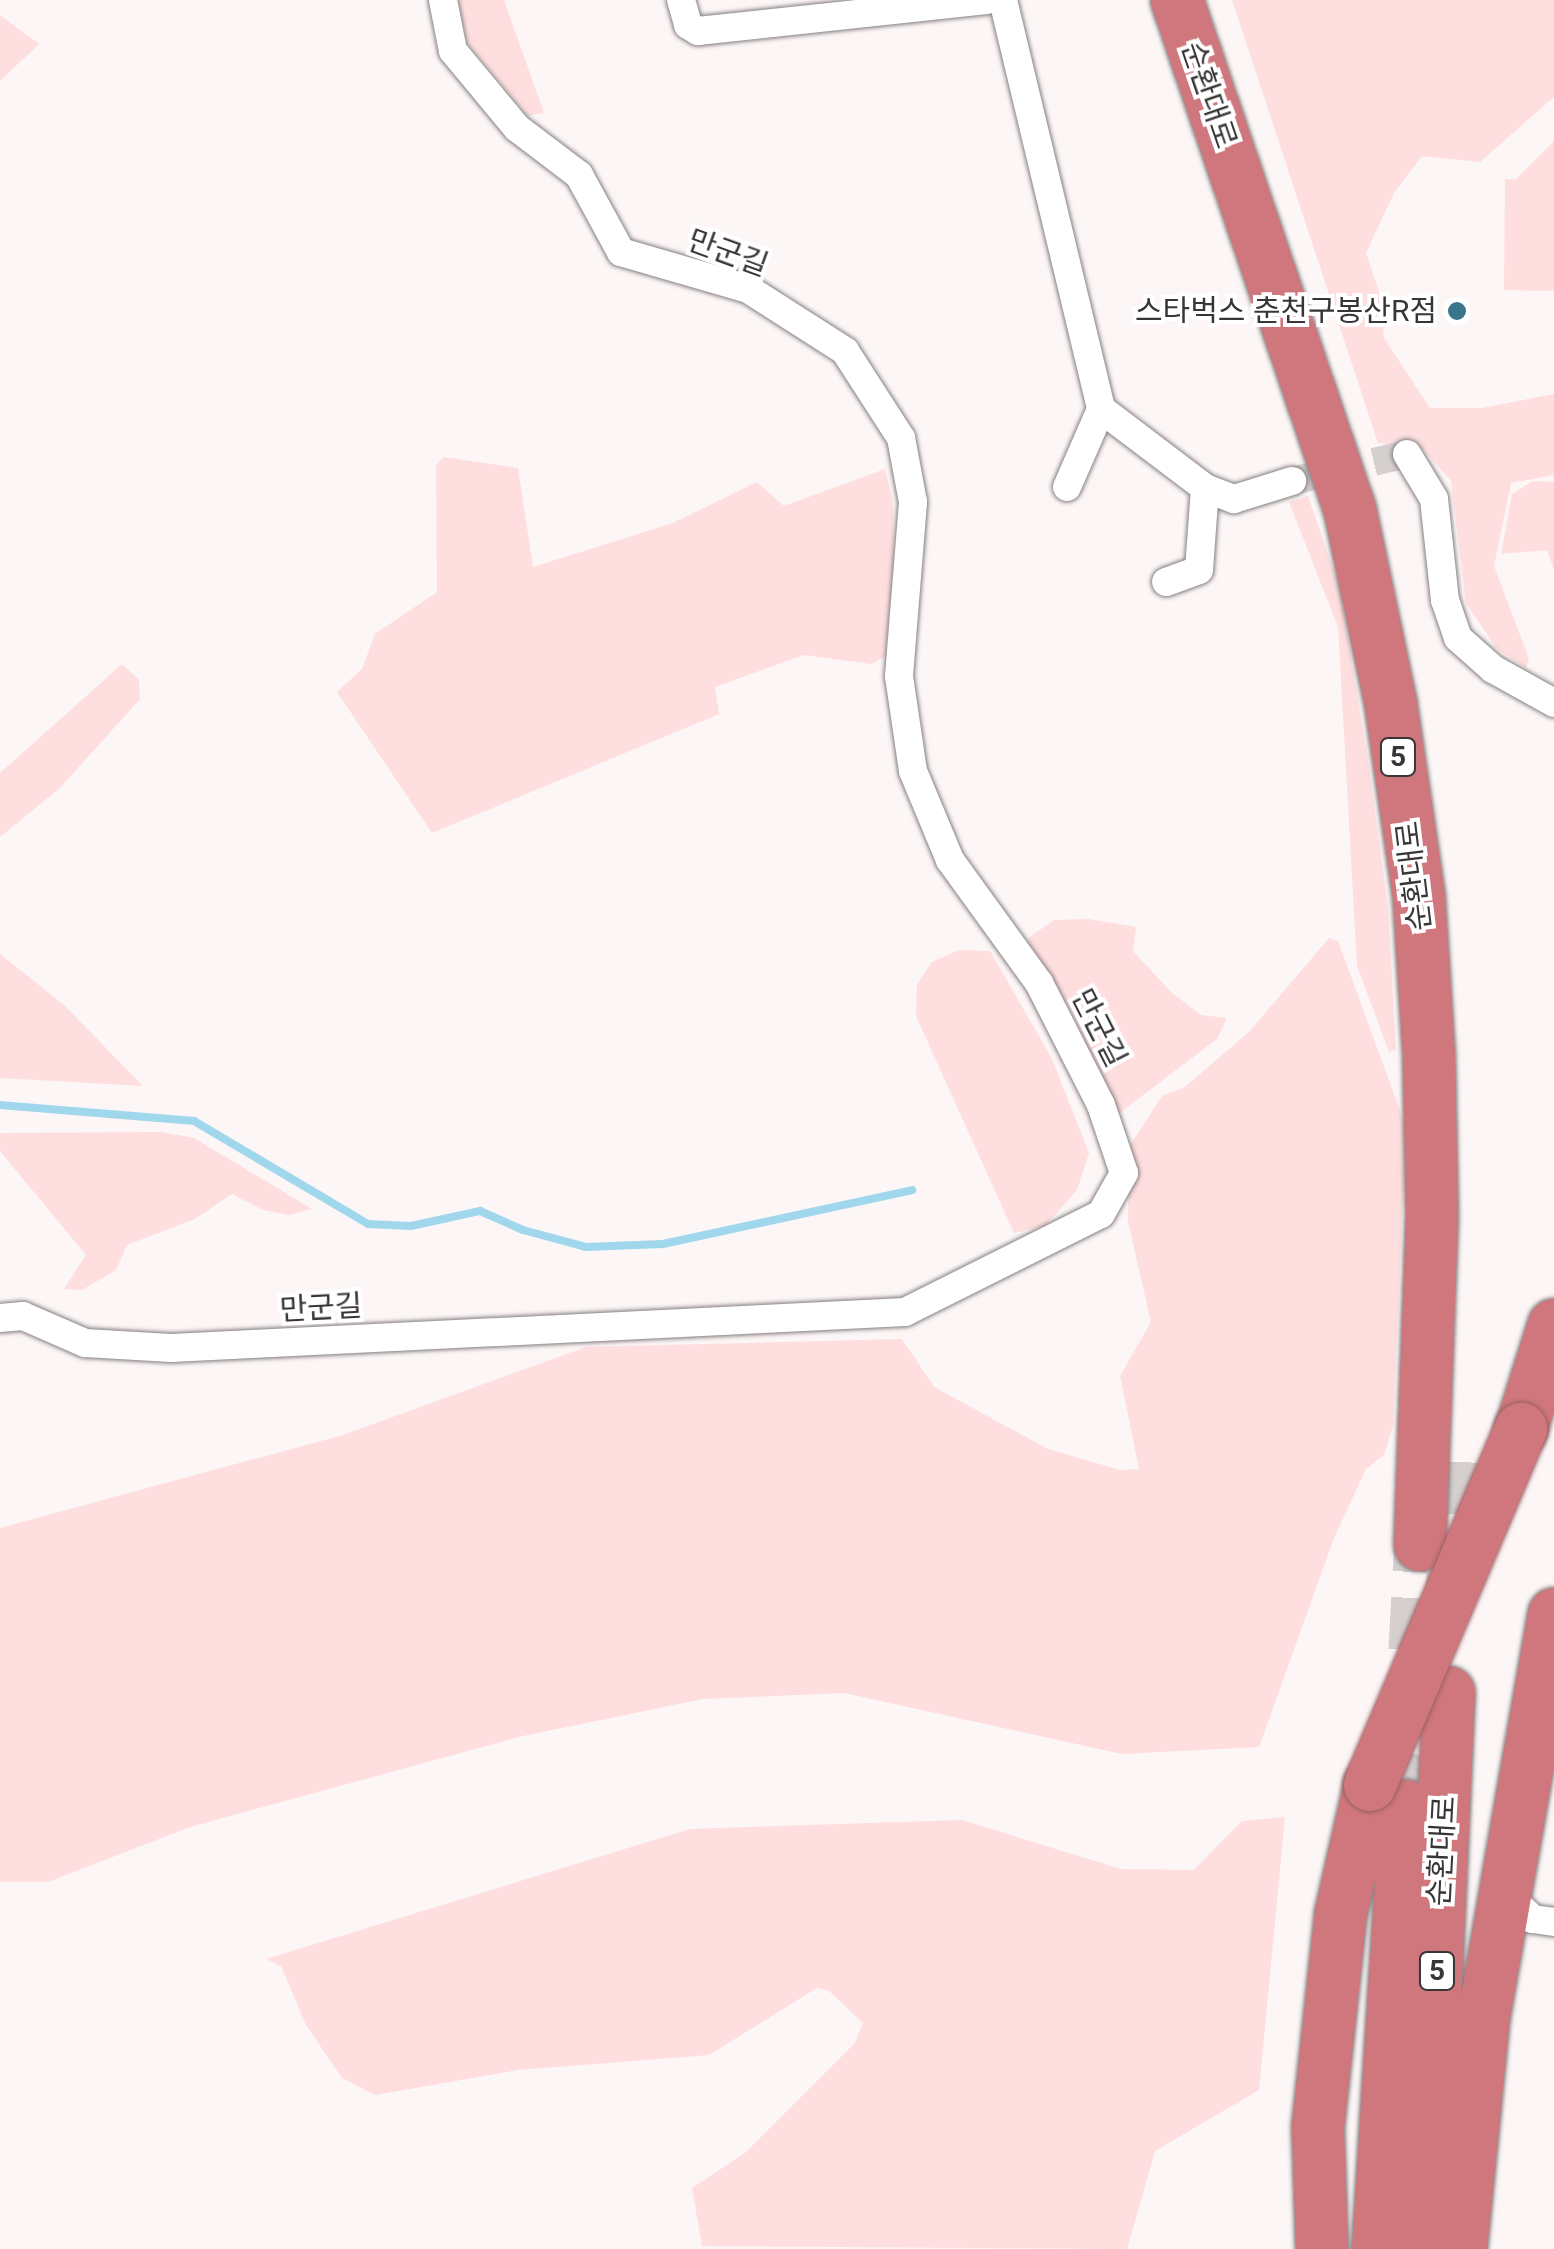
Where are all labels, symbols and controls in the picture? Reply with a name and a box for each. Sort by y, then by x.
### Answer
street label: 순환대로 [1174,37,1244,153]
street label: 만군길 [683,222,773,284]
place label: 스타벅스 춘천구봉산R점 [1135,293,1437,329]
marker: 스타벅스 춘천구봉산R점 [1446,300,1468,322]
road number: 5 [1378,734,1418,780]
street label: 순환대로 [1389,819,1439,933]
street label: 만군길 [1064,983,1134,1073]
street label: 만군길 [279,1288,363,1328]
street label: 순환대로 [1421,1795,1463,1907]
road number: 5 [1417,1948,1457,1994]

